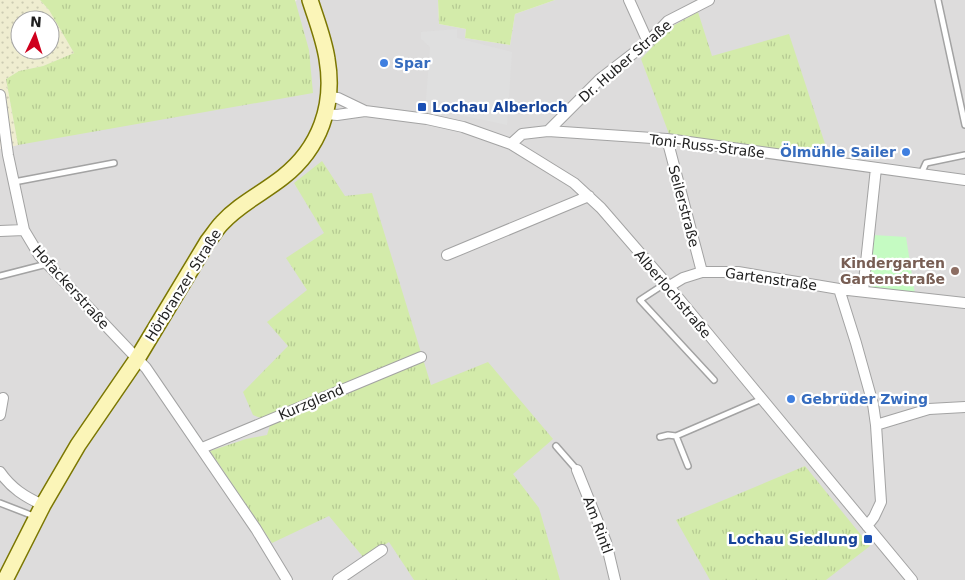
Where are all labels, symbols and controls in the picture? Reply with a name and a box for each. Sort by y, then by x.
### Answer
north arrow [10,10,60,60]
text: N [30,14,42,30]
street label: Dr. Huber Straße [575,16,675,106]
place label: Spar [394,55,431,71]
marker: Spar [378,57,390,69]
place label: Lochau Alberloch [432,99,568,115]
marker: Lochau Alberloch [416,101,428,113]
street label: Toni-Russ-Straße [647,131,766,161]
place label: Ölmühle Sailer [780,143,896,160]
marker: Ölmühle Sailer [900,146,912,158]
street label: Seilerstraße [665,163,703,249]
street label: Hörbranzer Straße [142,226,224,344]
street label: Hofackerstraße [29,242,113,332]
street label: Alberlochstraße [631,247,715,341]
place label: Kindergarten Gartenstraße [840,255,945,287]
street label: Gartenstraße [724,265,818,293]
marker: Kindergarten Gartenstraße [949,265,961,277]
street label: Kurzglend [276,381,346,423]
place label: Gebrüder Zwing [801,391,928,407]
marker: Gebrüder Zwing [785,393,797,405]
street label: Am Rintl [580,494,616,556]
place label: Lochau Siedlung [728,531,858,547]
marker: Lochau Siedlung [862,533,874,545]

